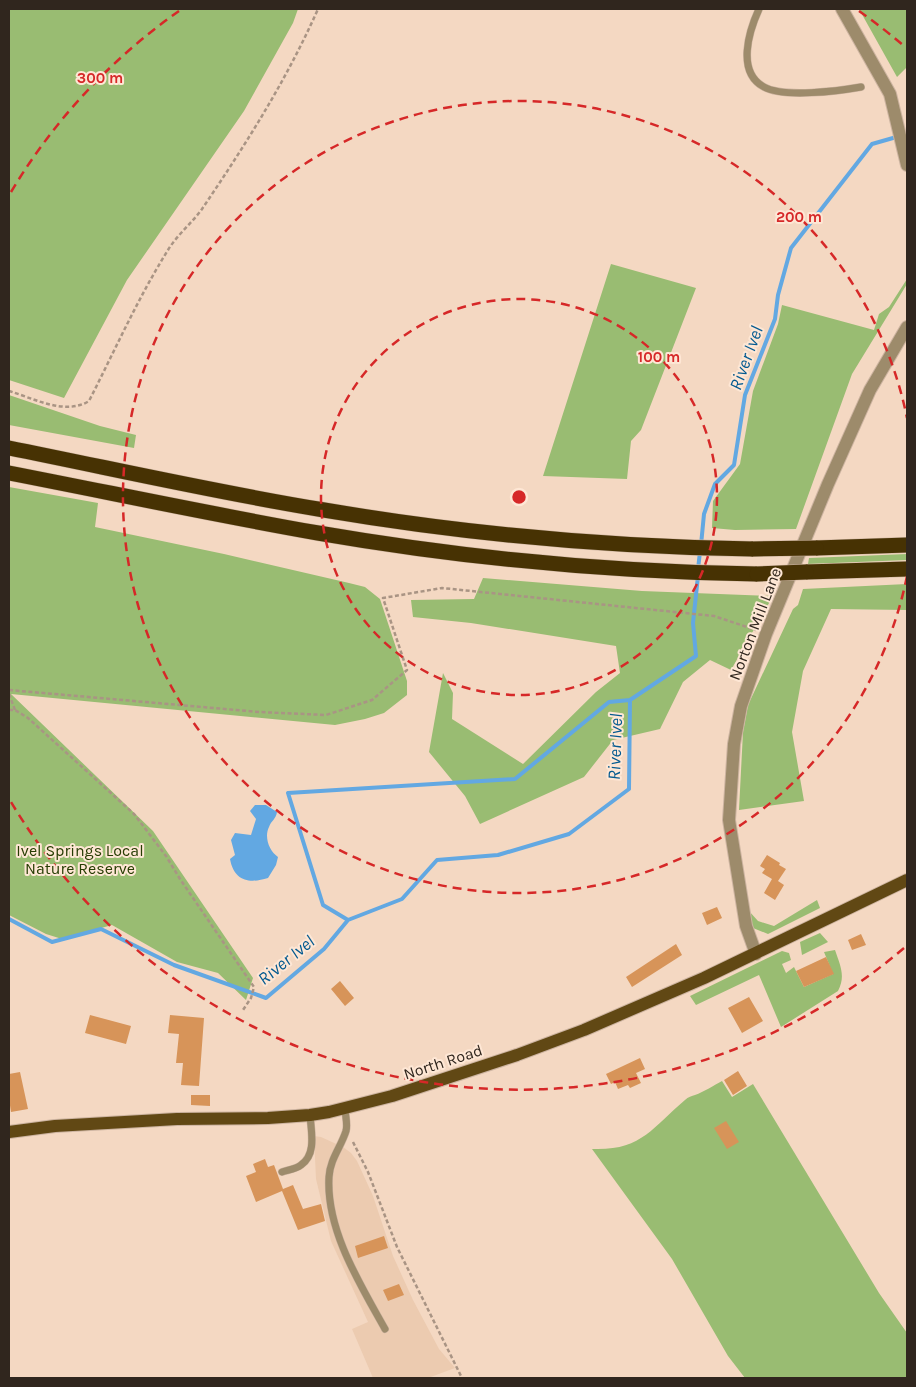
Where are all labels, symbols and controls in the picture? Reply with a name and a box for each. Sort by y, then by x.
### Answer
text: 300 m [77,69,123,87]
text: 200 m [776,208,822,226]
water label: River Ivel [724,322,768,393]
text: 100 m [638,348,680,366]
centre of rings [510,488,528,506]
street label: Norton Mill Lane [725,565,785,683]
water label: River Ivel [603,713,627,781]
park label: Ivel Springs Local Nature Reserve [16,841,144,878]
water label: River Ivel [253,930,319,990]
street label: North Road [401,1040,485,1084]

